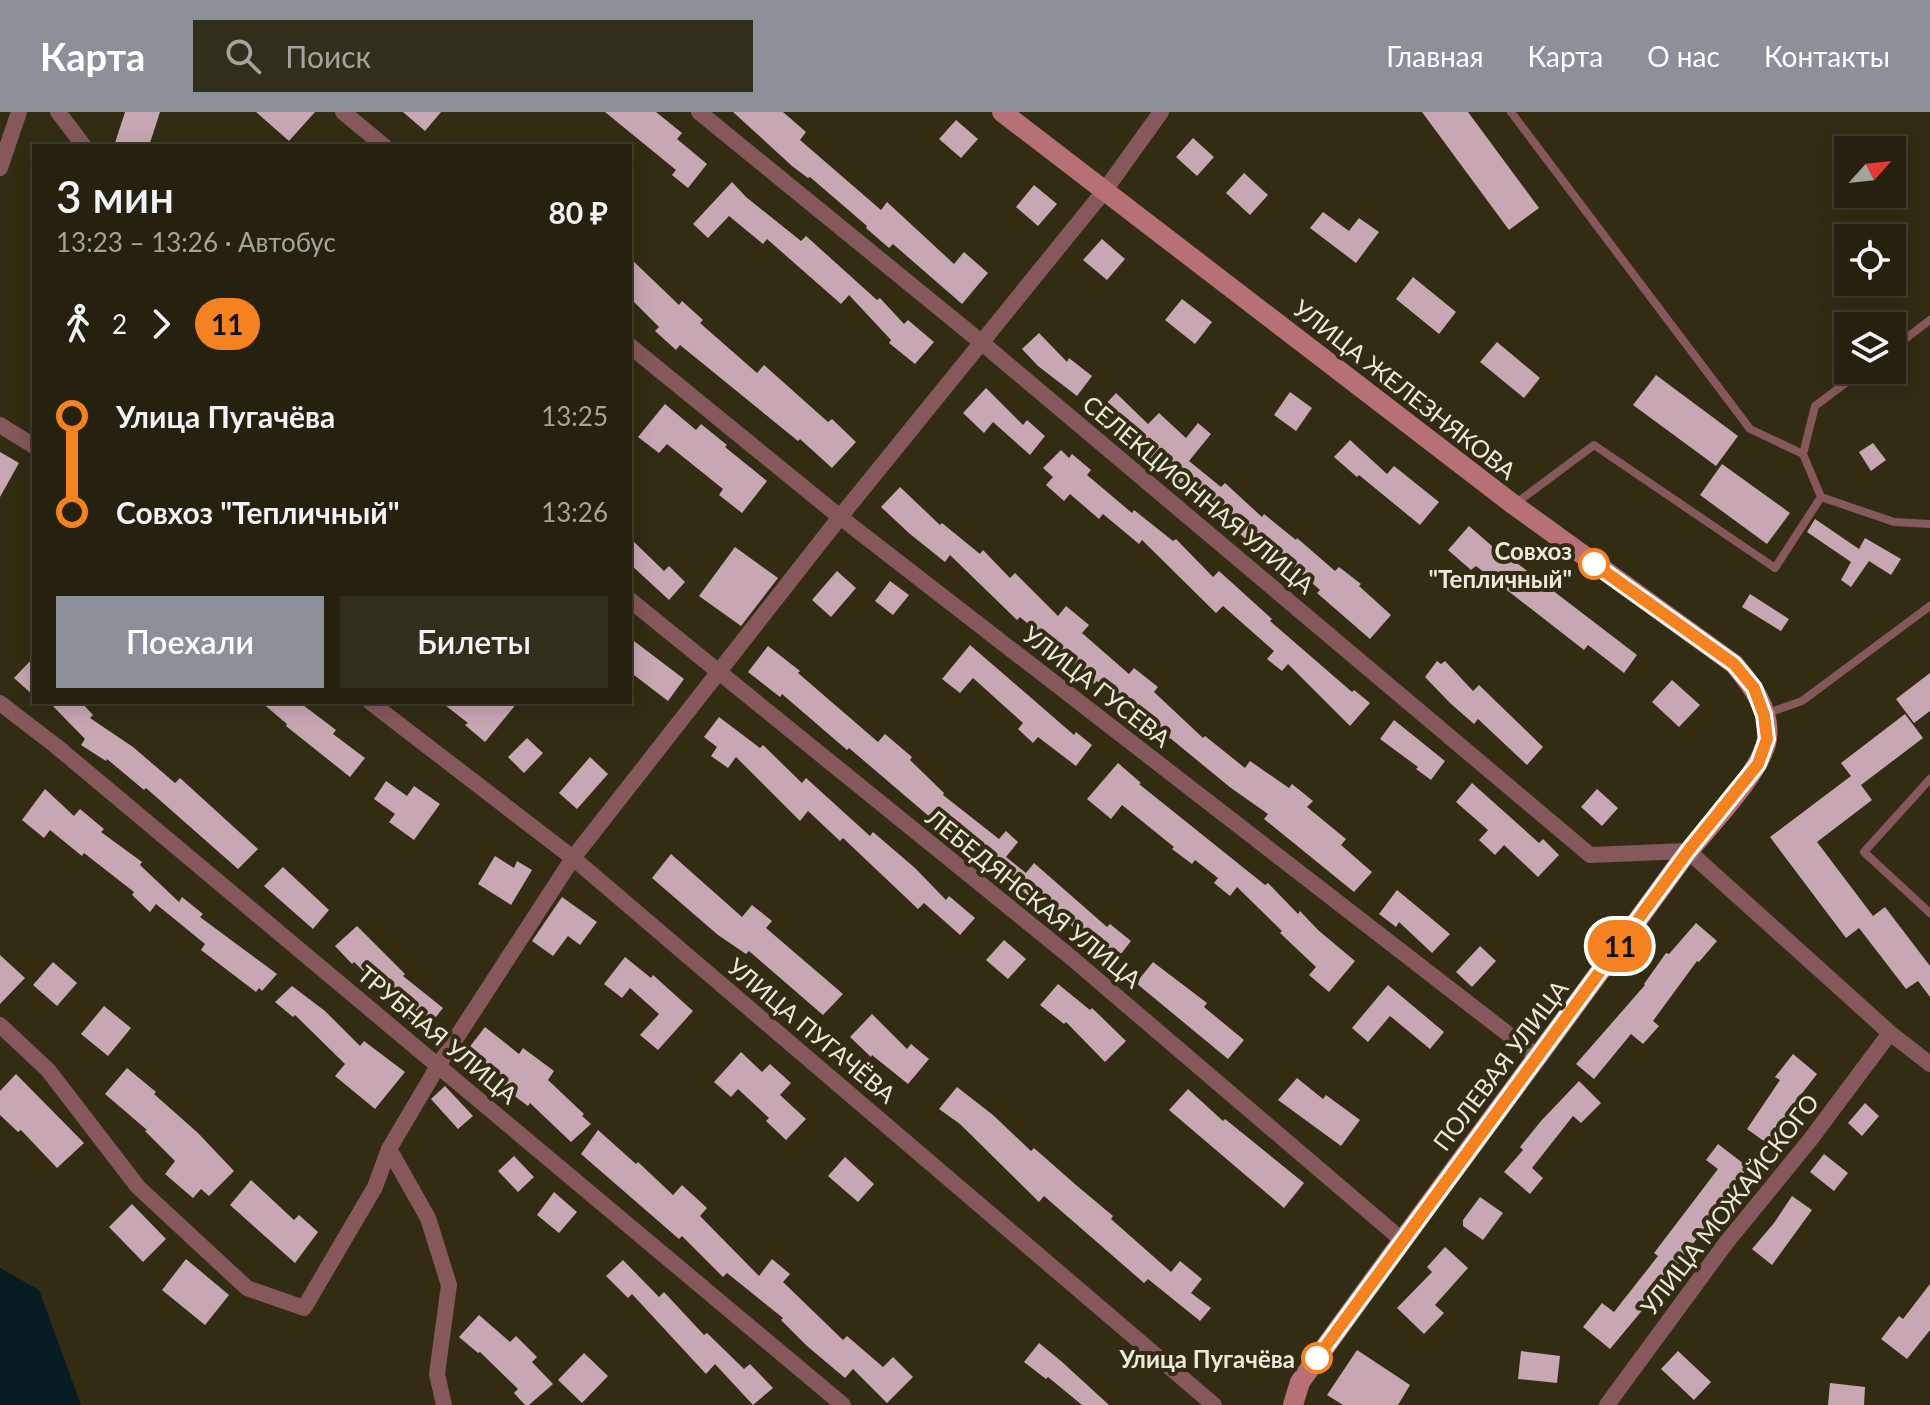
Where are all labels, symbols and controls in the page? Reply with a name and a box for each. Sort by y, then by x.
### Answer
search box [193,20,753,92]
text: Карта [40,33,145,79]
icon: search [221,34,265,78]
text: Поиск [285,38,371,74]
text: Главная [1386,39,1484,73]
text: Карта [1528,39,1603,73]
text: О нас [1647,39,1720,73]
text: Контакты [1764,39,1890,73]
north arrow [1834,136,1906,208]
map controls [1834,136,1906,384]
text: 3 мин [56,170,174,222]
text: 80 ₽ [548,194,608,230]
button: locate [1834,224,1906,296]
text: 13:23 – 13:26 · Автобус [56,226,336,258]
street label: УЛИЦА ЖЕЛЕЗНЯКОВА [1288,293,1523,485]
icon: walk [56,302,100,346]
icon: forward [139,302,183,346]
text: 11 [211,307,244,341]
text: 2 [112,308,127,340]
button: layers [1834,312,1906,384]
street label: СЕЛЕКЦИОННАЯ УЛИЦА [1078,389,1321,600]
text: Улица Пугачёва [116,398,335,434]
text: 13:25 [541,400,608,432]
text: Совхоз "Тепличный" [116,494,400,530]
text: 13:26 [541,496,608,528]
place label: Совхоз "Тепличный" [1429,536,1572,593]
marker: Совхоз "Тепличный" [1579,549,1609,579]
button: Поехали [56,596,324,688]
button: Билеты [340,596,608,688]
street label: УЛИЦА ГУСЕВА [1017,619,1177,753]
street label: ЛЕБЕДЯНСКАЯ УЛИЦА [920,802,1148,994]
line badge: 11 [1584,920,1656,972]
text: 11 [1604,929,1636,963]
street label: УЛИЦА ПУГАЧЁВА [722,951,902,1109]
street label: ТРУБНАЯ УЛИЦА [352,959,524,1110]
street label: ПОЛЕВАЯ УЛИЦА [1427,974,1574,1156]
street label: УЛИЦА МОЖАЙСКОГО [1634,1088,1824,1320]
marker: Улица Пугачёва [1302,1343,1332,1373]
place label: Улица Пугачёва [1119,1344,1295,1373]

